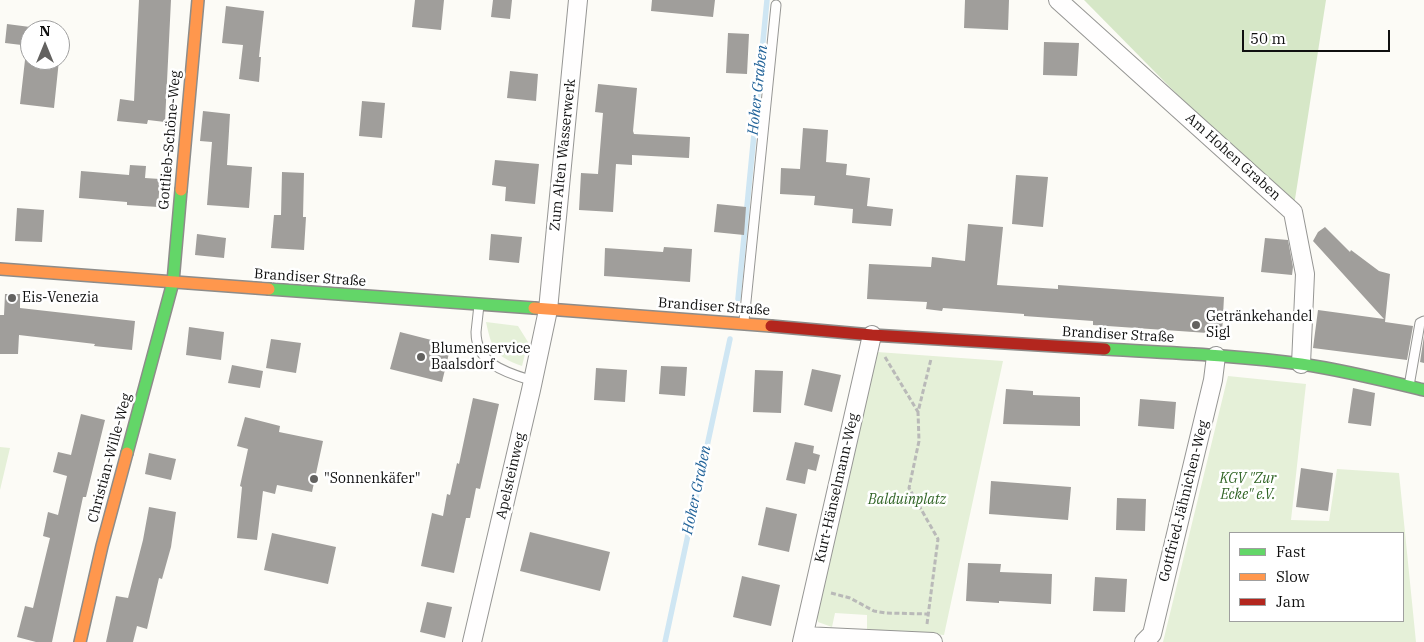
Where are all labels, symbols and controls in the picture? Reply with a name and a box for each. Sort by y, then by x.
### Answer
north arrow [20,20,70,70]
scale bar [1244,20,1392,52]
text: N [39,22,51,40]
text: 50 m [1250,29,1286,48]
water label: Hoher Graben [744,44,772,136]
street label: Gottlieb-Schöne-Weg [156,70,184,210]
street label: Zum Alten Wasserwerk [547,78,579,232]
street label: Am Hohen Graben [1182,110,1284,204]
street label: Brandiser Straße [253,266,367,290]
place label: Eis-Venezia [22,290,99,306]
marker: Eis-Venezia [6,292,18,304]
street label: Brandiser Straße [657,295,771,319]
place label: Getränkehandel Sigl [1206,309,1312,342]
marker: Getränkehandel Sigl [1190,319,1202,331]
street label: Brandiser Straße [1061,324,1175,346]
place label: Blumenservice Baalsdorf [431,341,530,374]
marker: Blumenservice Baalsdorf [415,351,427,363]
street label: Christian-Wille-Weg [85,391,135,525]
street label: Kurt-Hänselmann-Weg [812,412,862,564]
street label: Gottfried-Jähnichen-Weg [1156,418,1212,584]
street label: Apelsteinweg [493,431,529,521]
water label: Hoher Graben [679,444,715,536]
place label: "Sonnenkäfer" [324,471,420,487]
park label: KGV "Zur Ecke" e.V. [1220,471,1276,504]
marker: "Sonnenkäfer" [308,473,320,485]
park label: Balduinplatz [868,492,946,508]
legend [1229,532,1404,622]
text: Fast [1276,542,1306,561]
text: Slow [1276,567,1309,586]
text: Jam [1276,592,1305,611]

